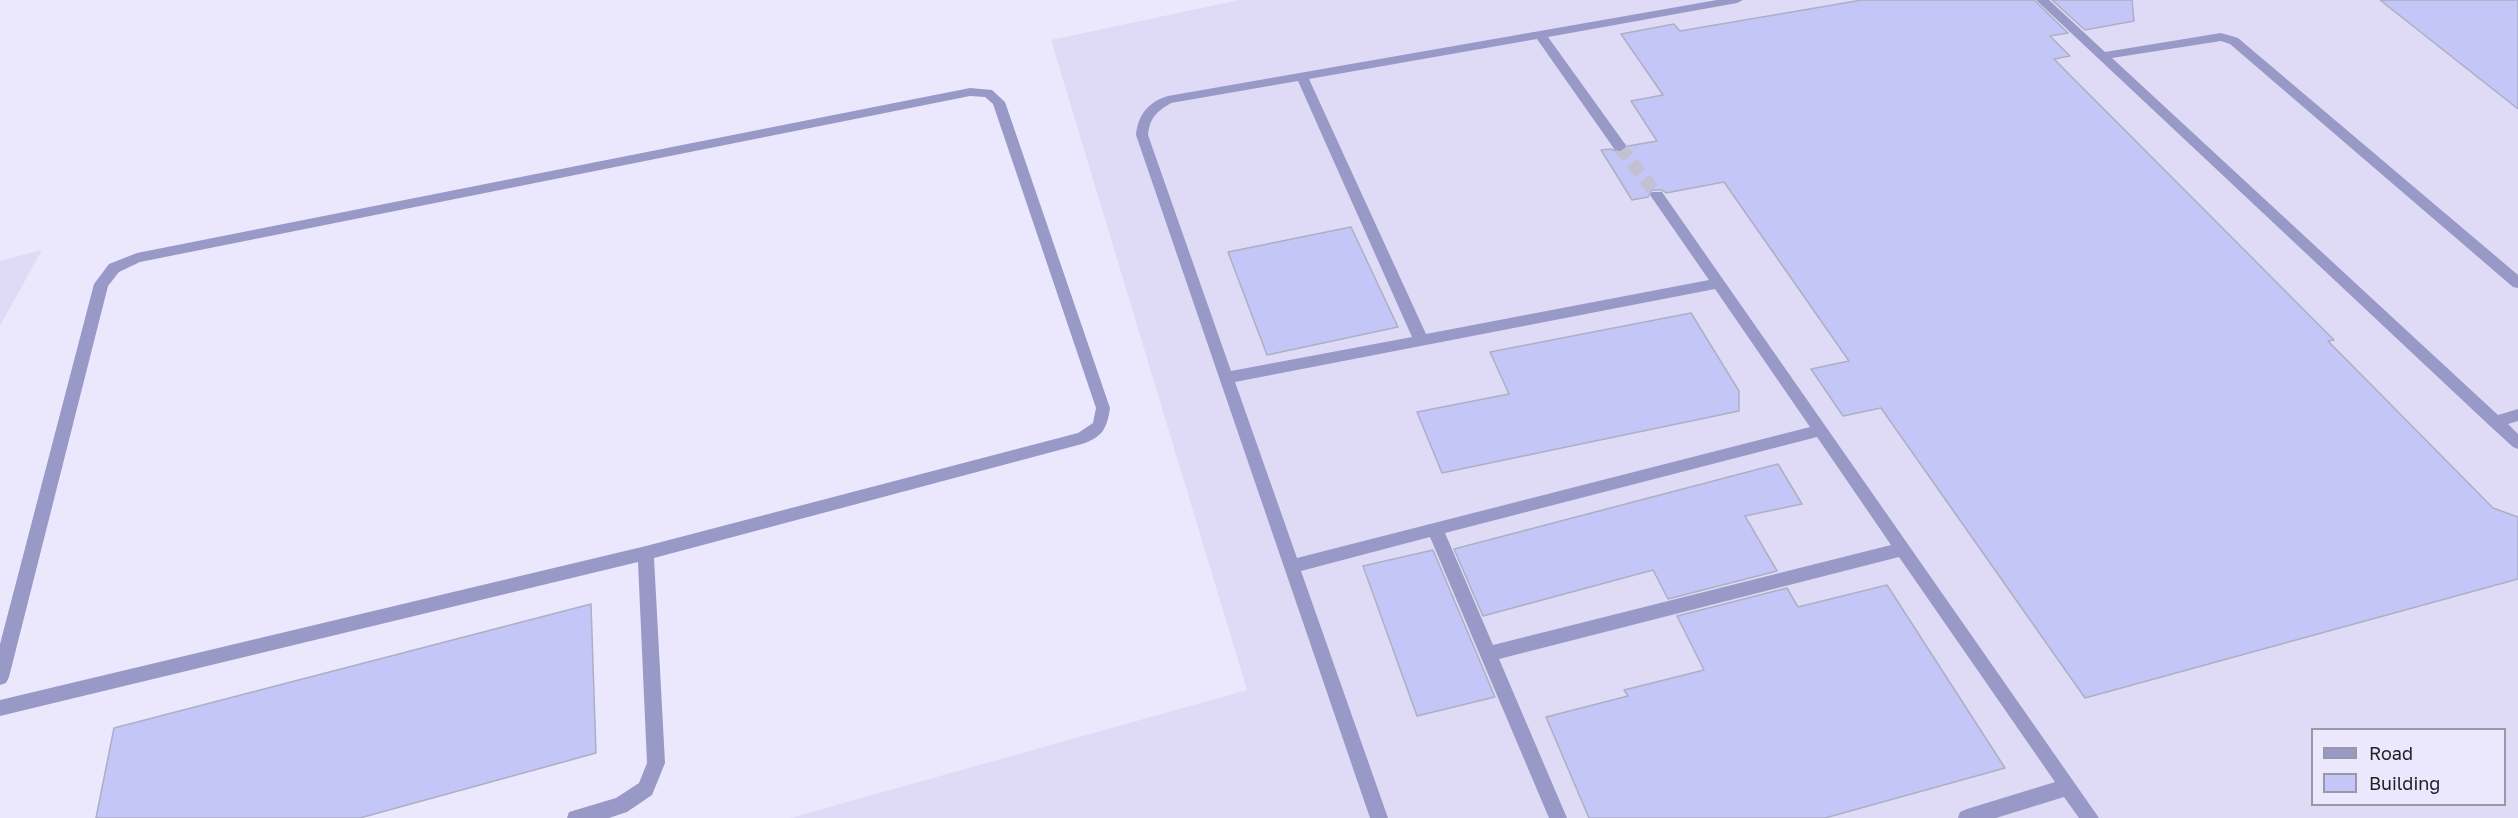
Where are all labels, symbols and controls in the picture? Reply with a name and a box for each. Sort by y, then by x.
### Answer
legend [2311,728,2506,806]
text: Road [2369,742,2413,764]
text: Building [2369,772,2440,794]

